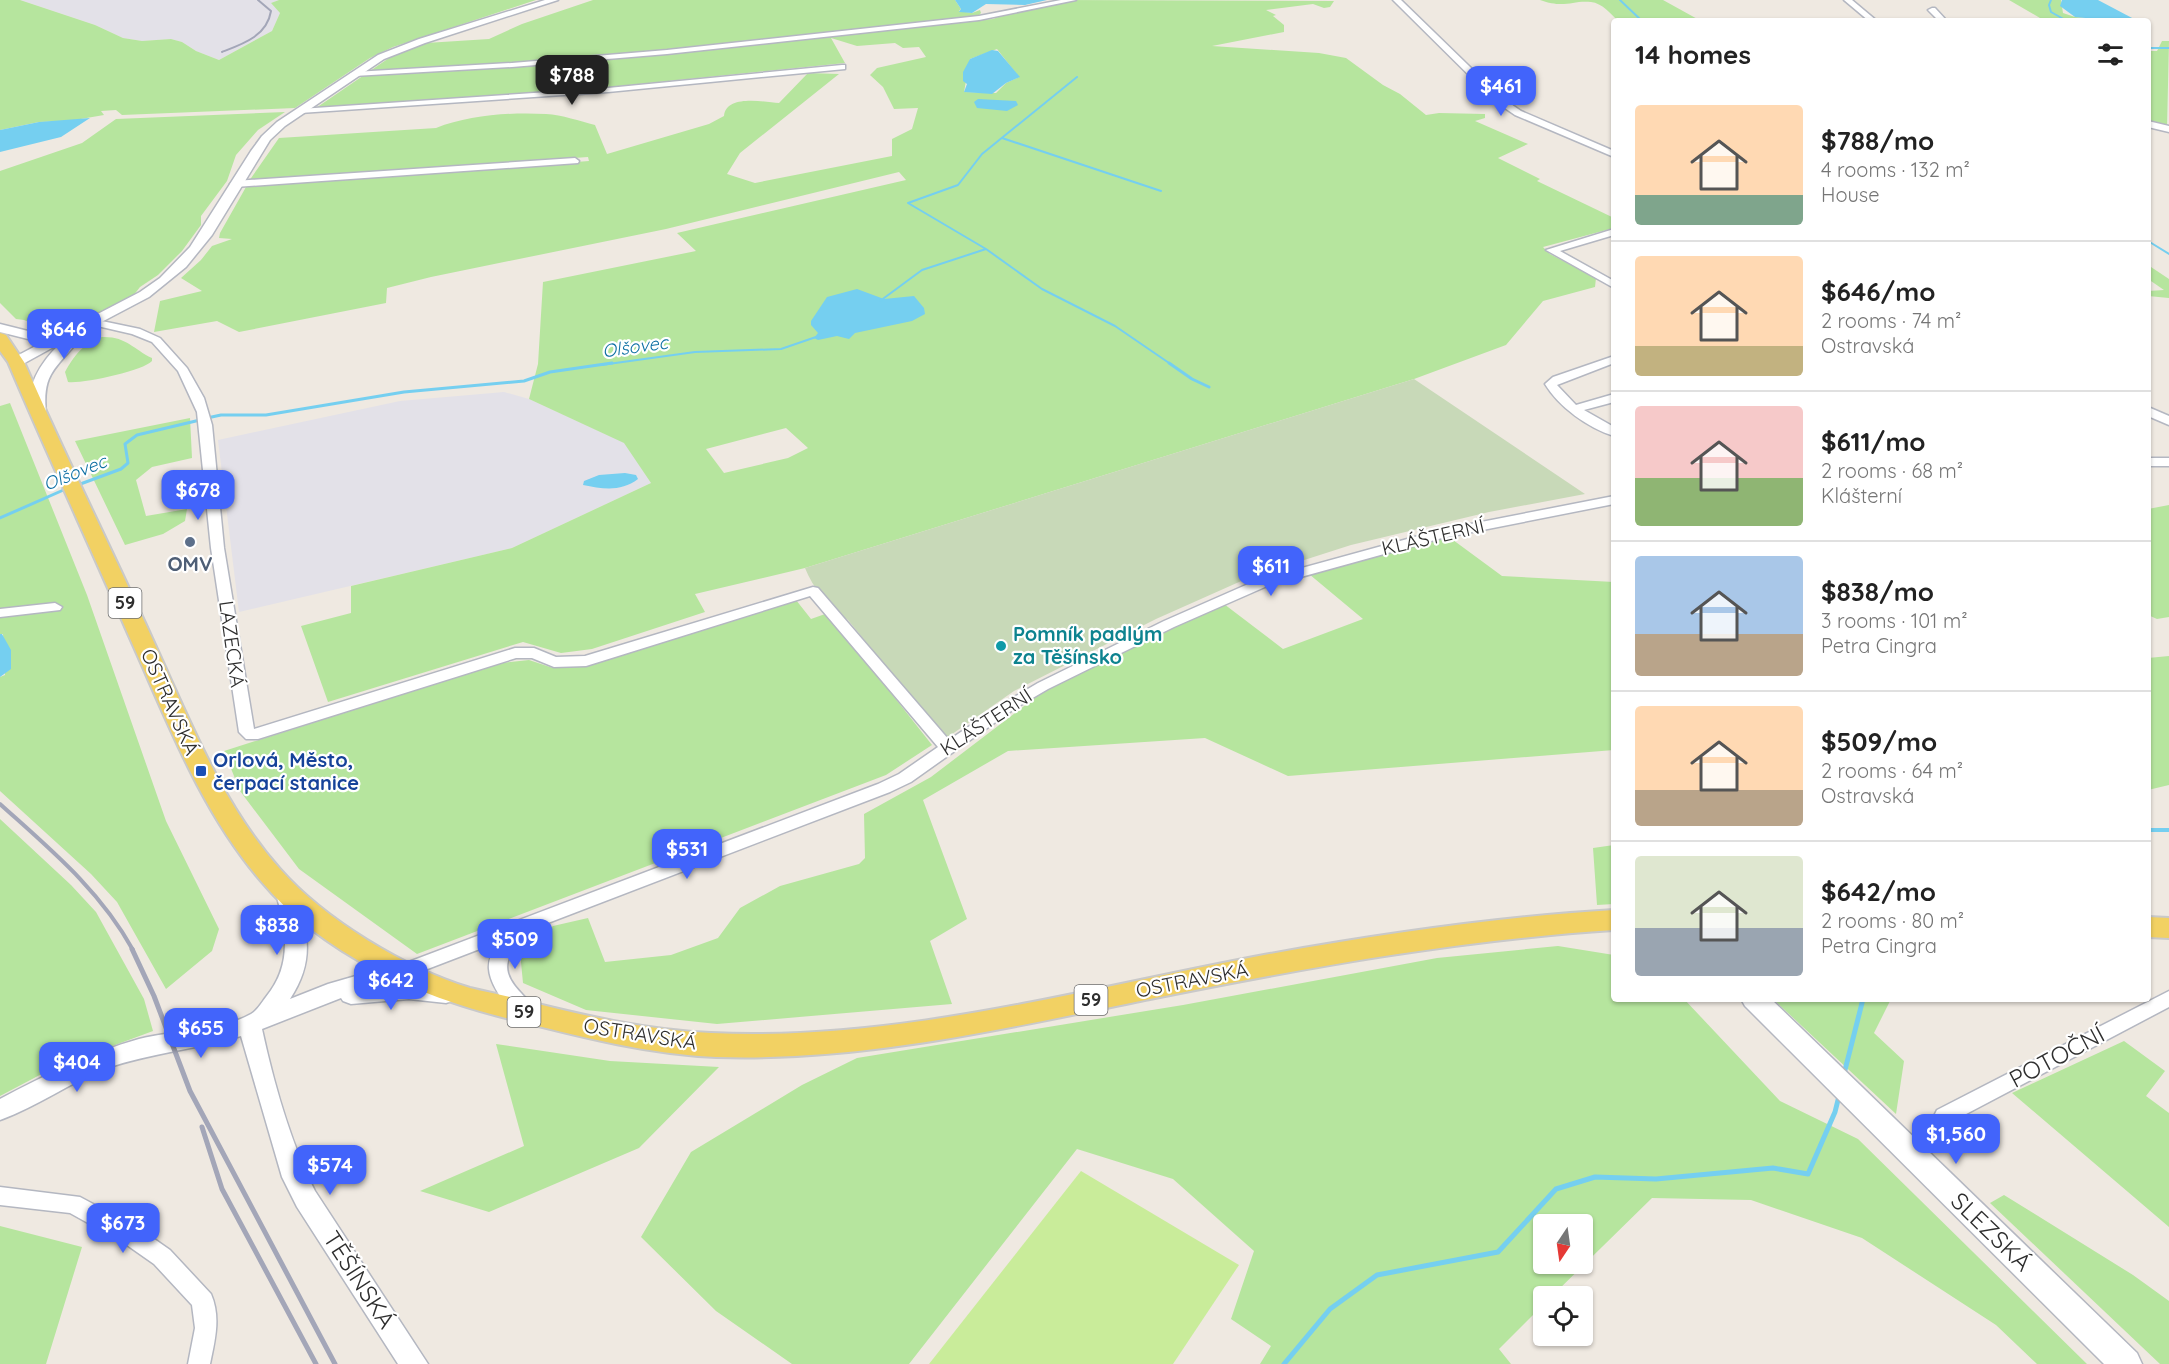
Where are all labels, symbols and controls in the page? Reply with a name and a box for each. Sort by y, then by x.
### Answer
text: 14 homes [1635,38,1751,71]
icon: filters [2094,38,2127,71]
pin: $788 [536,55,608,106]
text: $788 [550,62,594,87]
pin: $461 [1465,66,1537,117]
text: $461 [1480,73,1522,98]
text: $788/mo [1821,124,1934,157]
icon: home [1683,129,1755,201]
text: 4 rooms · 132 m² [1821,157,1970,182]
text: House [1821,182,1880,207]
text: $646/mo [1821,275,1936,308]
icon: home [1683,280,1755,352]
text: 2 rooms · 74 m² [1821,308,1961,333]
pin: $646 [28,309,100,360]
text: $646 [41,316,87,341]
water label: Olšovec [601,330,671,362]
text: Ostravská [1821,333,1914,358]
text: $611/mo [1821,425,1926,458]
icon: home [1683,430,1755,502]
water label: Olšovec [40,449,111,496]
text: 2 rooms · 68 m² [1821,458,1963,483]
pin: $678 [162,470,234,521]
text: $678 [176,477,220,502]
text: Klášterní [1821,483,1902,508]
street label: KLÁŠTERNÍ [1379,512,1488,560]
marker: OMV [183,535,197,549]
pin: $611 [1235,546,1307,597]
place label: OMV [167,551,213,576]
text: $611 [1252,553,1290,578]
text: $838/mo [1821,575,1934,608]
icon: home [1683,580,1755,652]
road number: 59 [108,588,142,618]
street label: LAZECKÁ [214,599,251,689]
text: 3 rooms · 101 m² [1821,608,1968,633]
place label: Pomník padlým za Těšínsko [1013,621,1162,669]
text: Petra Cingra [1821,633,1937,658]
marker: Pomník padlým za Těšínsko [994,639,1008,653]
street label: OSTRAVSKÁ [136,645,205,759]
street label: KLÁŠTERNÍ [935,682,1037,761]
text: $509/mo [1821,725,1937,758]
icon: home [1683,730,1755,802]
place label: Orlová, Město, čerpací stanice [213,747,359,795]
text: 2 rooms · 64 m² [1821,758,1963,783]
marker: Orlová, Město, čerpací stanice [194,764,208,778]
text: Ostravská [1821,783,1914,808]
pin: $531 [651,829,723,880]
text: $531 [666,836,708,861]
text: $642/mo [1821,875,1936,908]
icon: home [1683,880,1755,952]
pin: $838 [241,905,313,956]
text: 2 rooms · 80 m² [1821,908,1964,933]
text: $838 [255,912,299,937]
pin: $509 [479,919,551,970]
text: $509 [491,926,539,951]
text: Petra Cingra [1821,933,1937,958]
street label: OSTRAVSKÁ [1134,956,1250,1003]
pin: $642 [355,960,427,1011]
text: $642 [368,967,414,992]
road number: 59 [1074,985,1108,1015]
road number: 59 [508,997,540,1027]
pin: $655 [165,1008,237,1059]
street label: OSTRAVSKÁ [582,1012,698,1055]
text: $655 [178,1015,224,1040]
street label: POTOČNÍ [2004,1018,2110,1094]
pin: $404 [41,1042,113,1093]
text: $404 [53,1049,101,1074]
pin: $1,560 [1907,1114,2005,1165]
text: $1,560 [1926,1121,1986,1146]
pin: $574 [294,1145,366,1196]
text: $574 [307,1152,353,1177]
street label: SLEZSKÁ [1945,1186,2038,1277]
pin: $673 [87,1203,159,1254]
text: $673 [101,1210,145,1235]
north arrow [1533,1214,1593,1274]
map controls [1533,1214,1593,1346]
street label: TĚŠÍNSKÁ [317,1225,402,1334]
button: locate [1533,1286,1593,1346]

